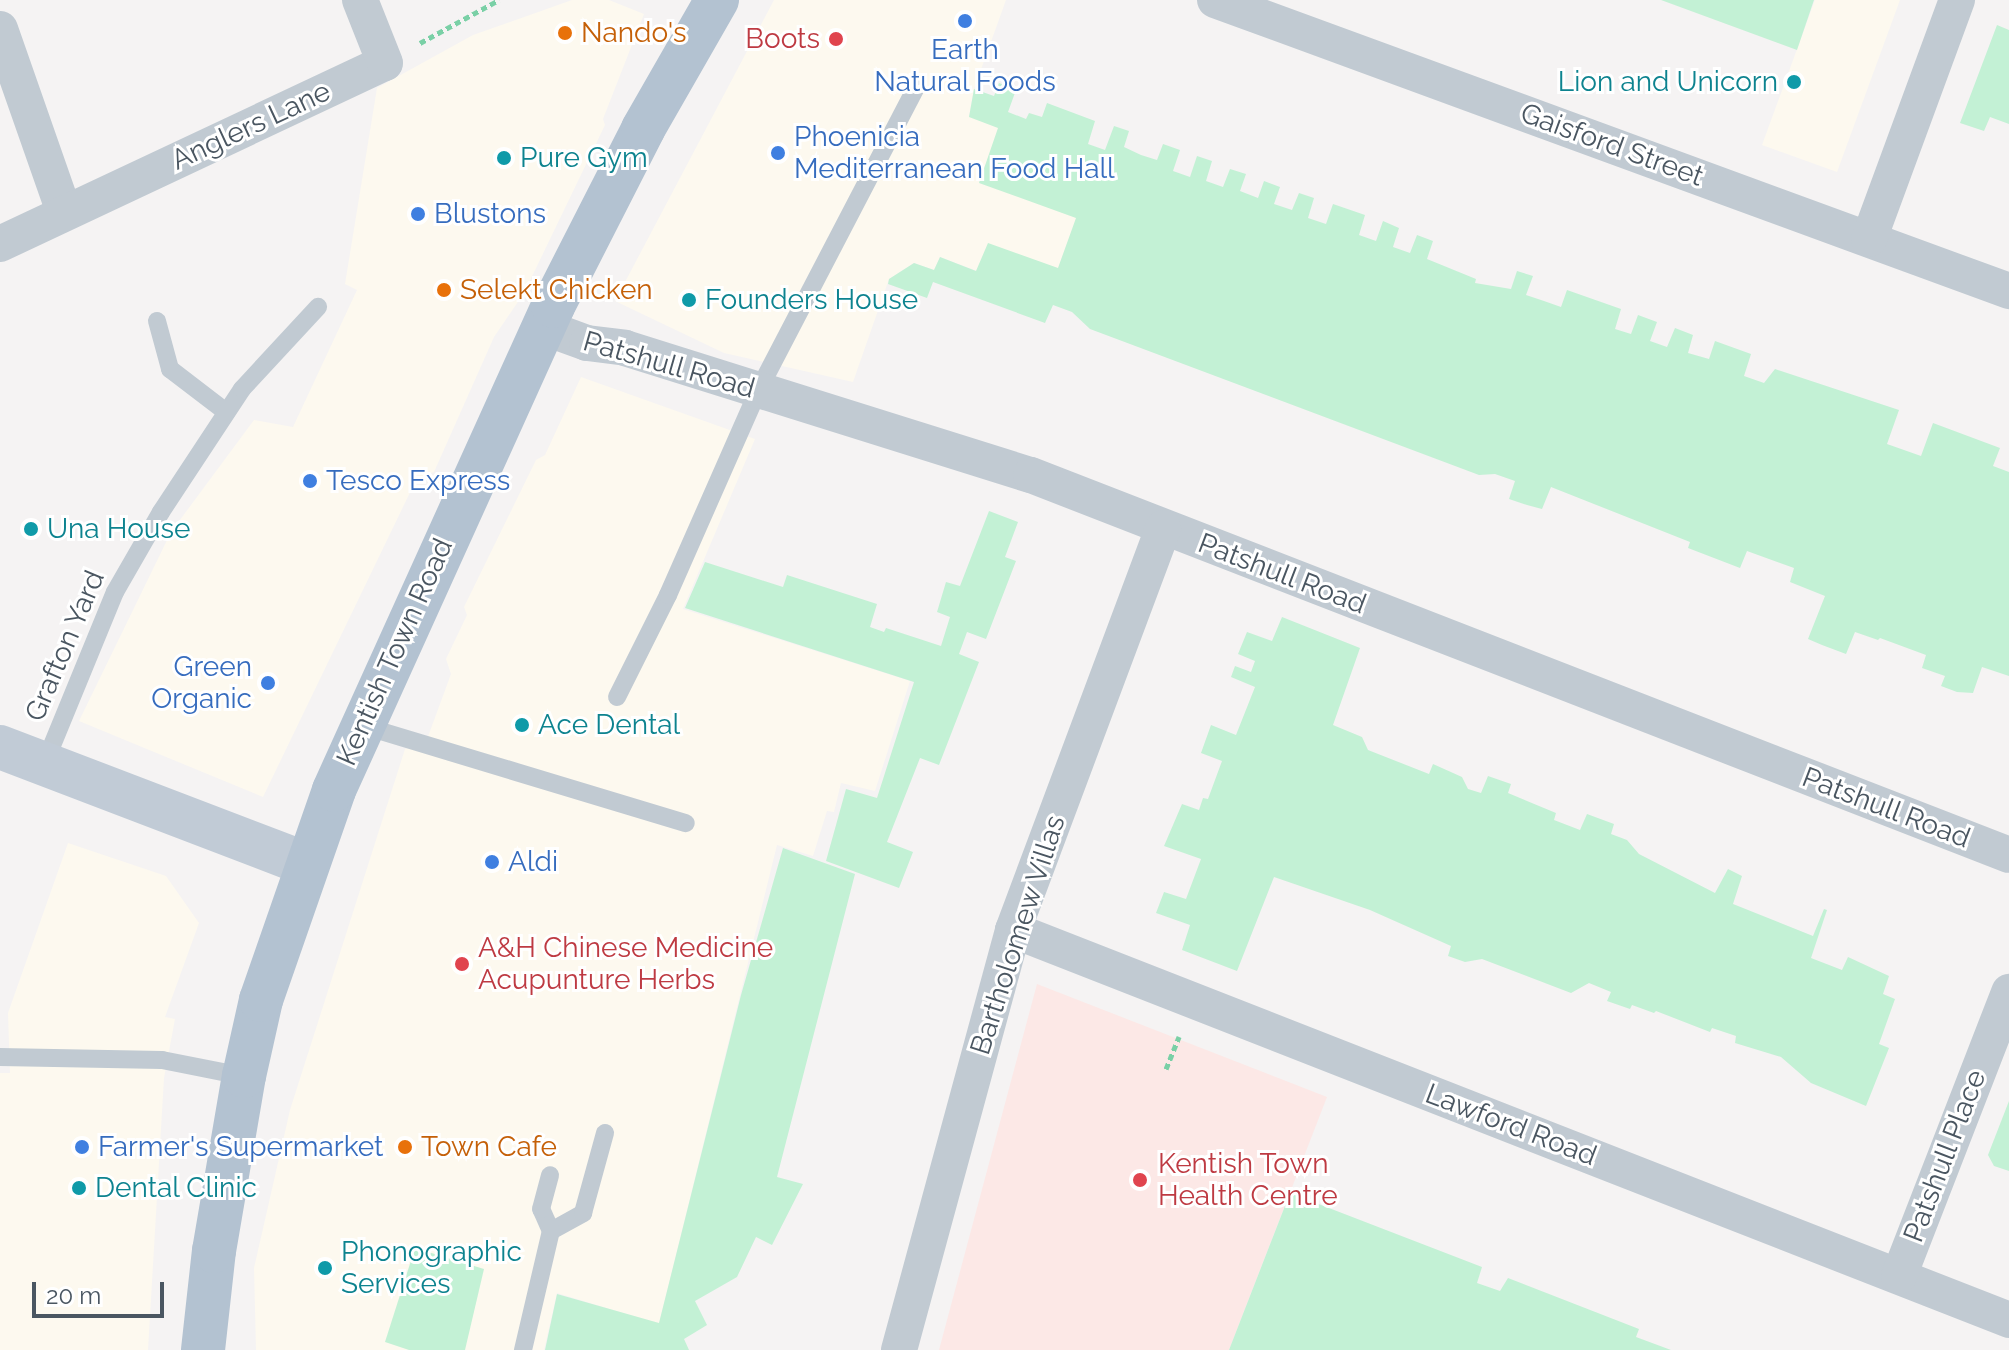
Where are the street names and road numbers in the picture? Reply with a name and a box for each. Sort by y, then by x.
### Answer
street label: Anglers Lane [166,75,336,177]
street label: Gaisford Street [1516,96,1708,194]
street label: Patshull Road [579,324,759,406]
street label: Patshull Road [1193,526,1371,622]
street label: Kentish Town Road [330,533,460,771]
street label: Grafton Yard [18,565,112,727]
street label: Patshull Road [1797,760,1975,856]
street label: Bartholomew Villas [963,810,1073,1060]
street label: Patshull Place [1897,1065,1993,1247]
street label: Lawford Road [1421,1077,1601,1173]

